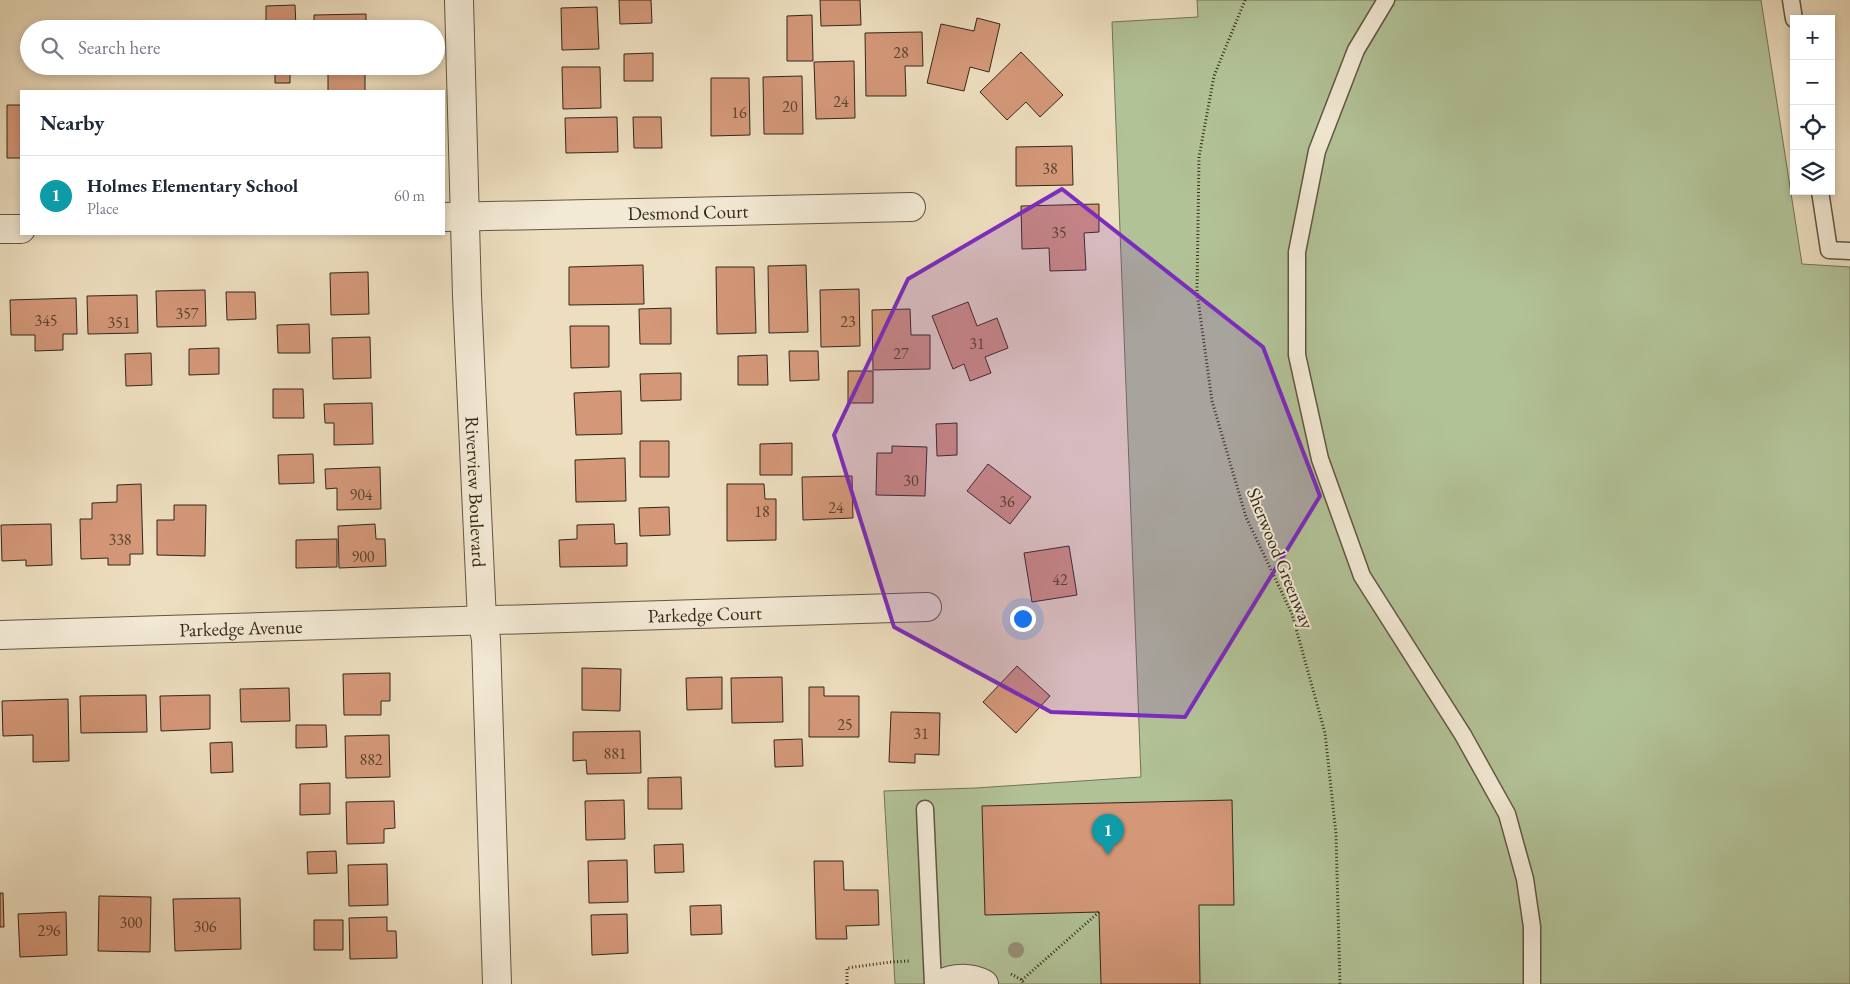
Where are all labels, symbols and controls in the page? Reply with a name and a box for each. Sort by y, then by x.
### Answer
map controls [1790,15,1835,195]
button: + [1790,15,1835,60]
search box [20,20,445,75]
icon: search [38,34,66,62]
text: Search here [78,35,160,60]
house number: 28 [893,42,909,63]
button: − [1790,60,1835,105]
house number: 24 [833,91,849,112]
house number: 20 [782,96,798,117]
house number: 16 [731,102,747,123]
button: locate [1790,105,1835,150]
text: Nearby [40,109,104,136]
button: layers [1790,150,1835,195]
house number: 38 [1042,158,1058,179]
text: Holmes Elementary School [87,173,298,198]
text: 1 [52,185,60,206]
text: 60 m [394,185,425,206]
text: Place [87,198,119,219]
street label: Desmond Court [627,198,749,226]
house number: 35 [1051,222,1067,243]
house number: 357 [175,303,199,324]
house number: 345 [34,310,58,331]
house number: 23 [840,311,856,332]
house number: 351 [107,312,131,333]
house number: 31 [969,333,985,354]
house number: 27 [893,343,909,364]
street label: Riverview Boulevard [460,416,492,568]
house number: 30 [903,470,919,491]
house number: 904 [349,484,373,505]
street label: Sherwood Greenway [1241,484,1320,633]
house number: 36 [999,491,1015,512]
house number: 24 [828,497,844,518]
house number: 18 [754,501,770,522]
house number: 338 [108,529,132,550]
house number: 900 [351,546,375,567]
house number: 42 [1052,569,1068,590]
street label: Parkedge Court [647,600,762,628]
your location [1010,606,1036,632]
street label: Parkedge Avenue [179,614,303,643]
house number: 25 [837,714,853,735]
house number: 31 [913,723,929,744]
house number: 881 [603,743,627,764]
house number: 882 [359,749,383,770]
pin: 1 [1092,814,1124,855]
house number: 300 [119,912,143,933]
house number: 306 [193,916,217,937]
house number: 296 [37,920,61,941]

